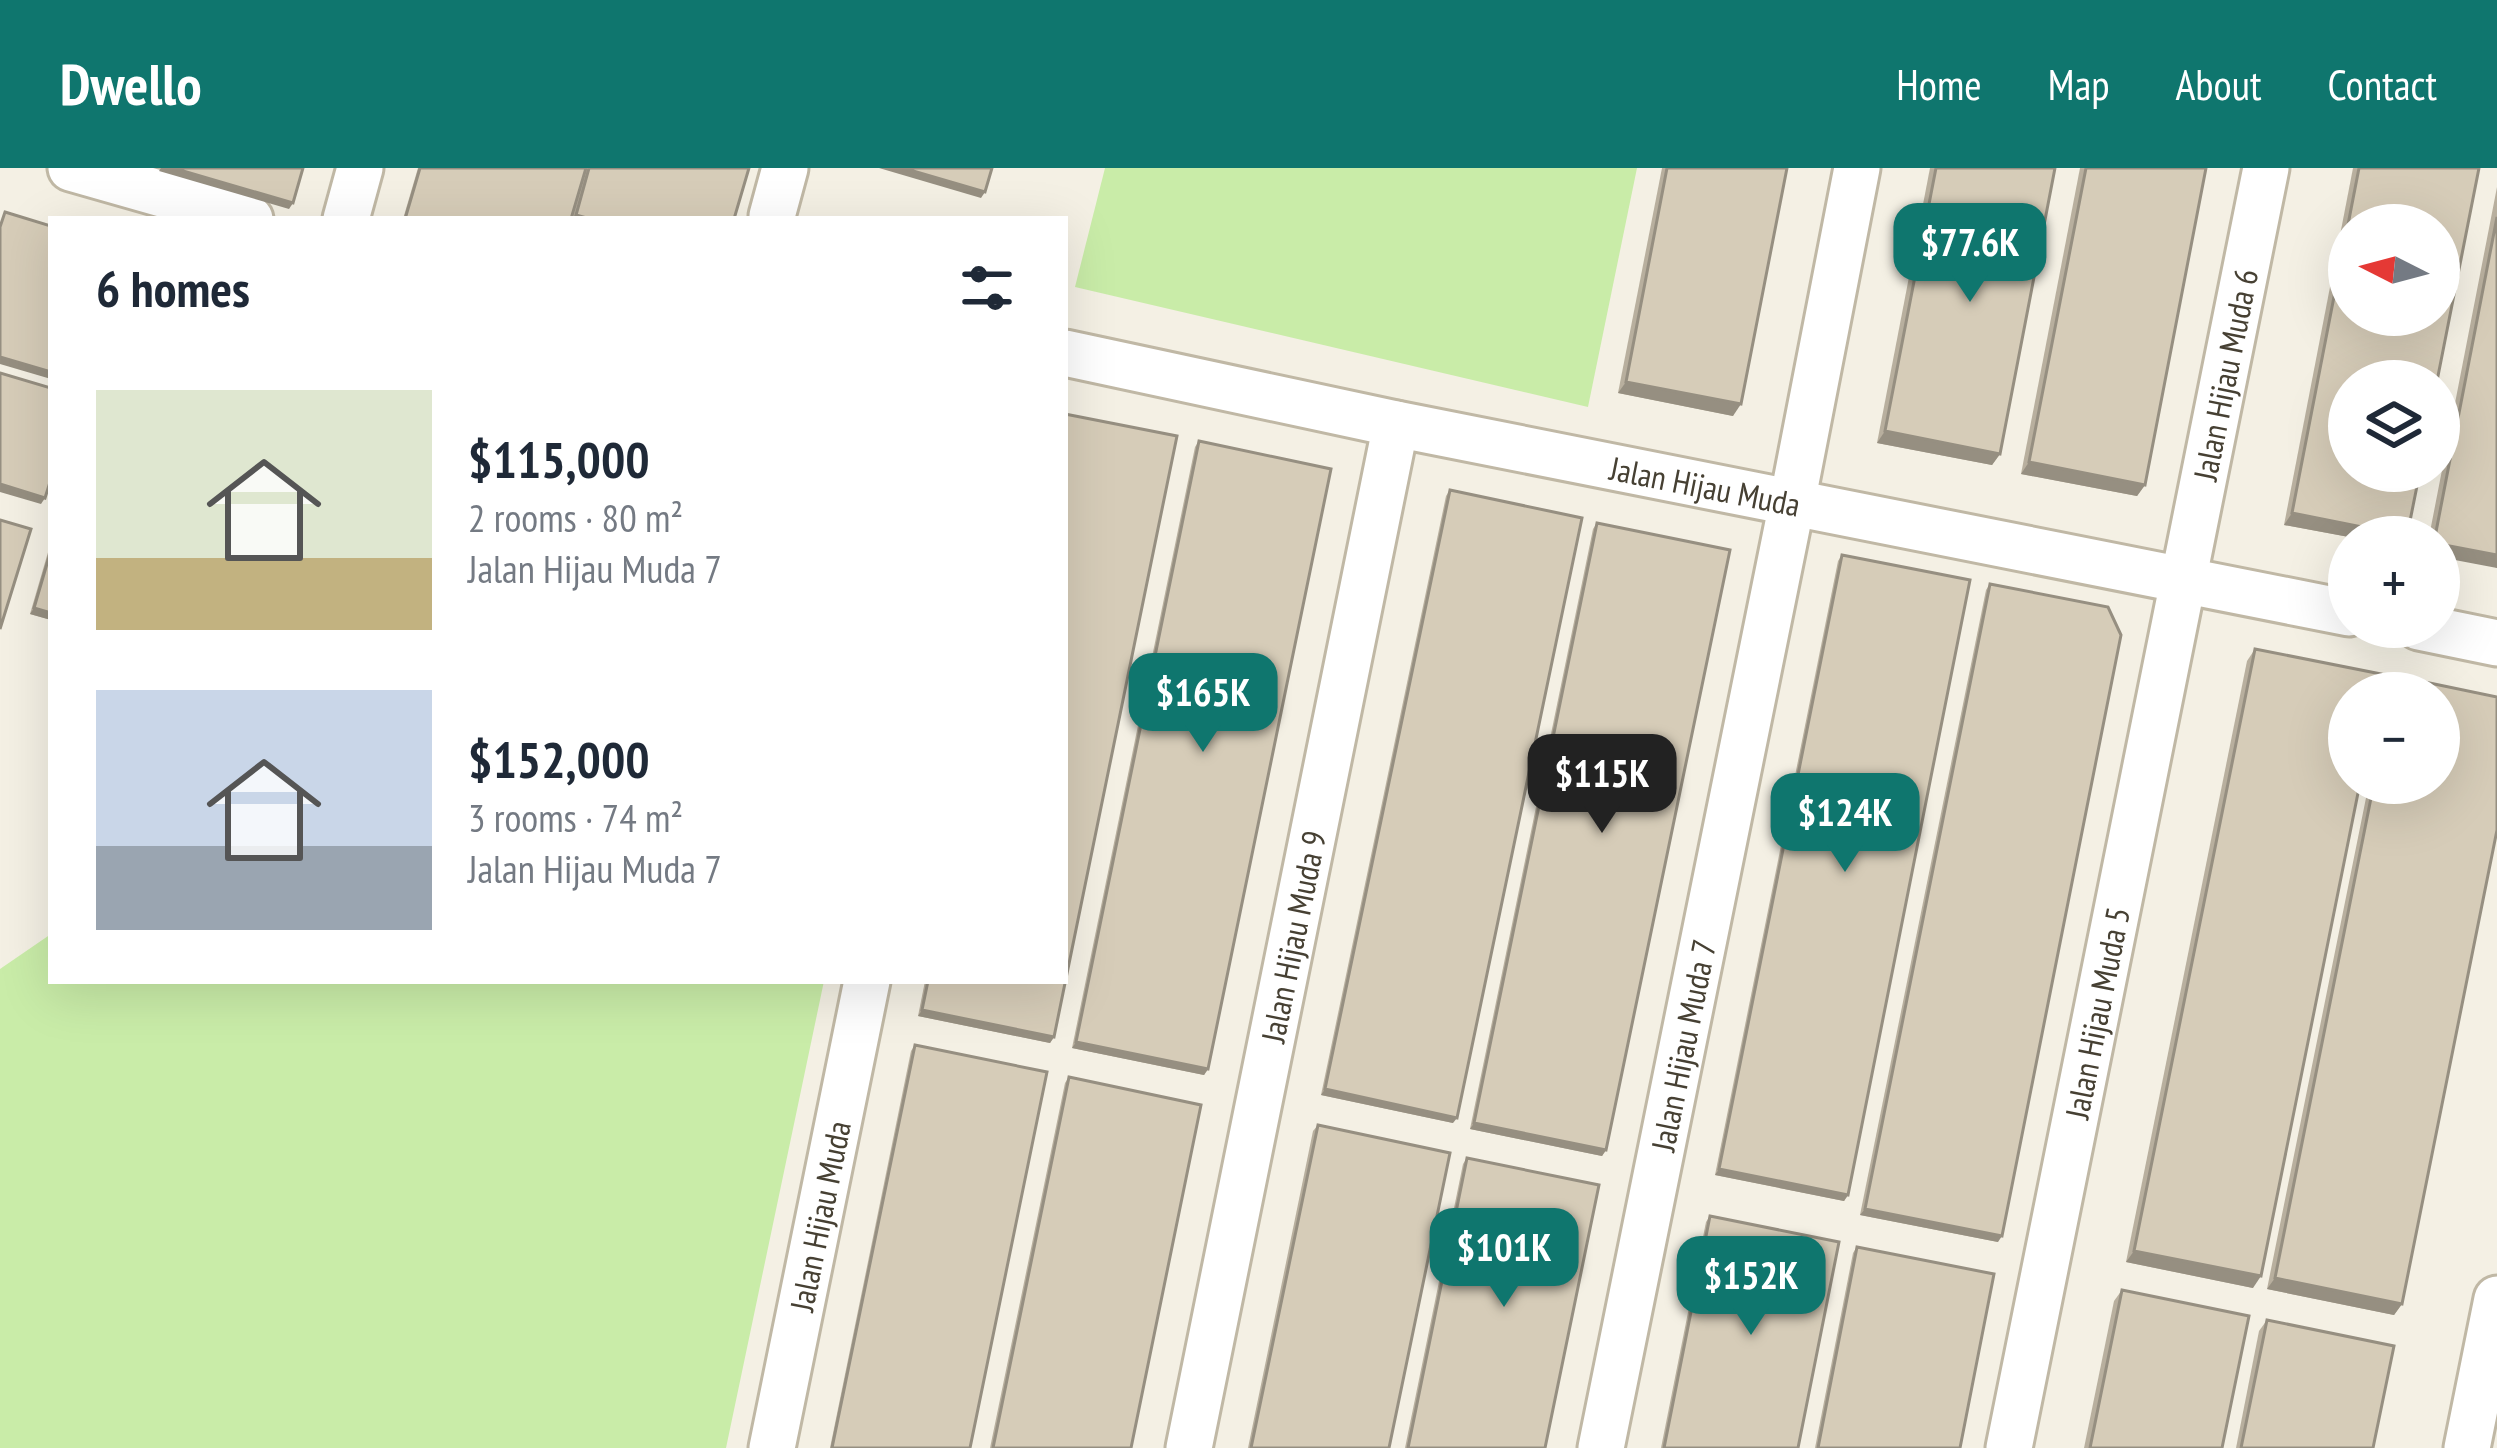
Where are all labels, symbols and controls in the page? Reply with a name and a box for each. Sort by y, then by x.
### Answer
text: Dwello [60,47,202,121]
text: Home [1896,57,1982,112]
text: Map [2048,57,2109,112]
text: About [2175,57,2262,112]
text: Contact [2328,57,2437,112]
pin: $77.6K [1872,203,2068,305]
north arrow [2328,204,2460,336]
map controls [2328,204,2460,804]
text: $77.6K [1920,216,2020,267]
text: 6 homes [96,255,250,321]
icon: filters [954,255,1020,321]
street label: Jalan Hijau Muda 6 [2182,265,2267,485]
button: layers [2328,360,2460,492]
text: $115,000 [468,426,650,492]
icon: home [192,438,336,582]
street label: Jalan Hijau Muda [1606,445,1804,525]
text: 2 rooms · 80 m² [468,492,683,543]
button: + [2328,516,2460,648]
text: Jalan Hijau Muda 7 [468,543,722,594]
pin: $165K [1119,653,1287,755]
text: $165K [1156,666,1250,717]
button: − [2328,672,2460,804]
text: $152,000 [468,726,650,792]
pin: $115K [1518,734,1686,836]
icon: home [192,738,336,882]
text: $115K [1555,747,1649,798]
pin: $124K [1761,773,1929,875]
text: $124K [1798,786,1892,837]
text: 3 rooms · 74 m² [468,792,683,843]
street label: Jalan Hijau Muda 9 [1250,827,1335,1047]
text: Jalan Hijau Muda 7 [468,843,722,894]
street label: Jalan Hijau Muda 5 [2054,903,2139,1123]
street label: Jalan Hijau Muda 7 [1640,936,1725,1156]
street label: Jalan Hijau Muda [779,1117,860,1316]
pin: $101K [1420,1208,1588,1310]
text: $101K [1457,1221,1551,1272]
pin: $152K [1667,1236,1835,1338]
text: $152K [1704,1249,1798,1300]

